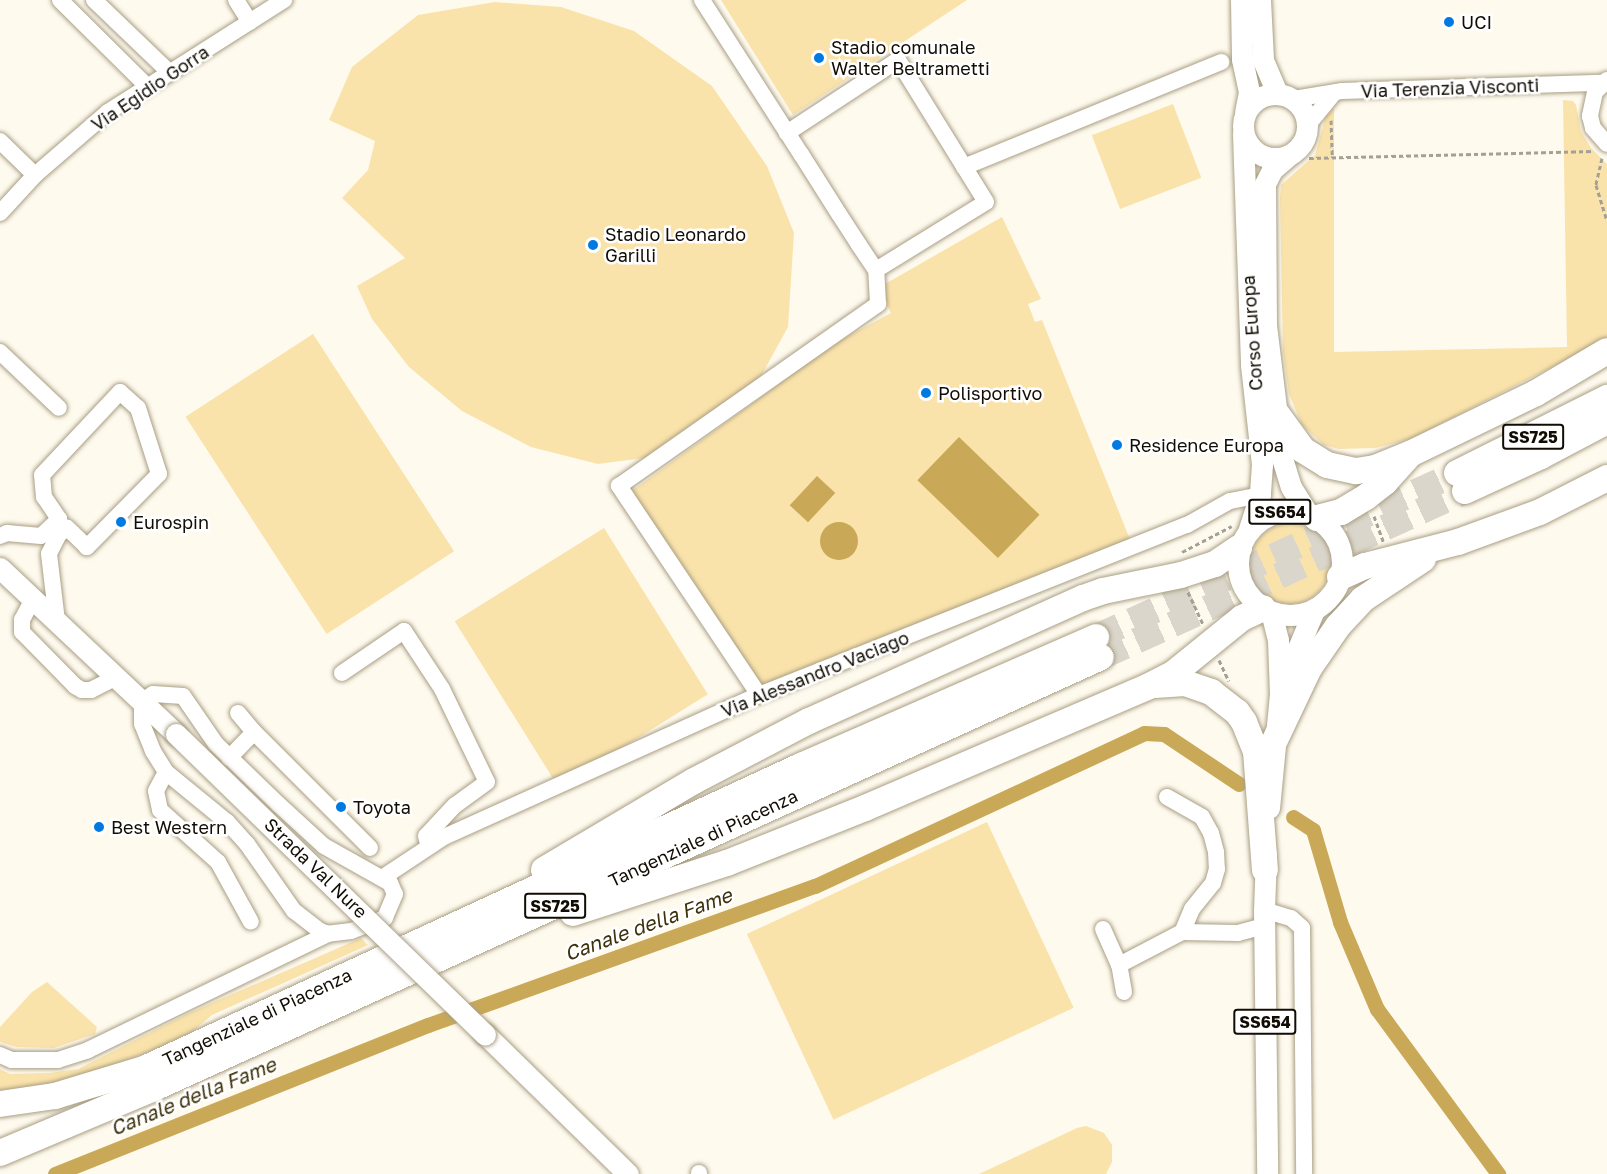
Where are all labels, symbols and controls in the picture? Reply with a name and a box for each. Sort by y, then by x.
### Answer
place label: UCI [1461,11,1492,33]
marker: UCI [1442,15,1456,29]
place label: Stadio comunale Walter Beltrametti [831,37,990,80]
street label: Via Egidio Gorra [87,41,213,135]
marker: Stadio comunale Walter Beltrametti [812,51,826,65]
street label: Via Terenzia Visconti [1360,74,1540,102]
place label: Stadio Leonardo Garilli [605,224,746,266]
marker: Stadio Leonardo Garilli [586,238,600,252]
street label: Corso Europa [1237,275,1267,391]
place label: Polisportivo [938,382,1042,404]
marker: Polisportivo [919,386,933,400]
road number: SS725 [1502,424,1564,450]
place label: Residence Europa [1129,434,1284,456]
marker: Residence Europa [1110,438,1124,452]
road number: SS654 [1247,499,1313,525]
place label: Eurospin [133,511,209,533]
marker: Eurospin [114,515,128,529]
street label: Via Alessandro Vaciago [718,626,912,722]
street label: Tangenziale di Piacenza [605,785,801,891]
place label: Toyota [353,796,411,818]
marker: Toyota [334,800,348,814]
street label: Strada Val Nure [260,814,372,922]
place label: Best Western [111,816,227,838]
marker: Best Western [92,820,106,834]
water label: Canale della Fame [561,883,735,965]
road number: SS725 [524,893,586,919]
street label: Tangenziale di Piacenza [159,964,355,1070]
road number: SS654 [1232,1009,1298,1035]
water label: Canale della Fame [107,1052,279,1140]

